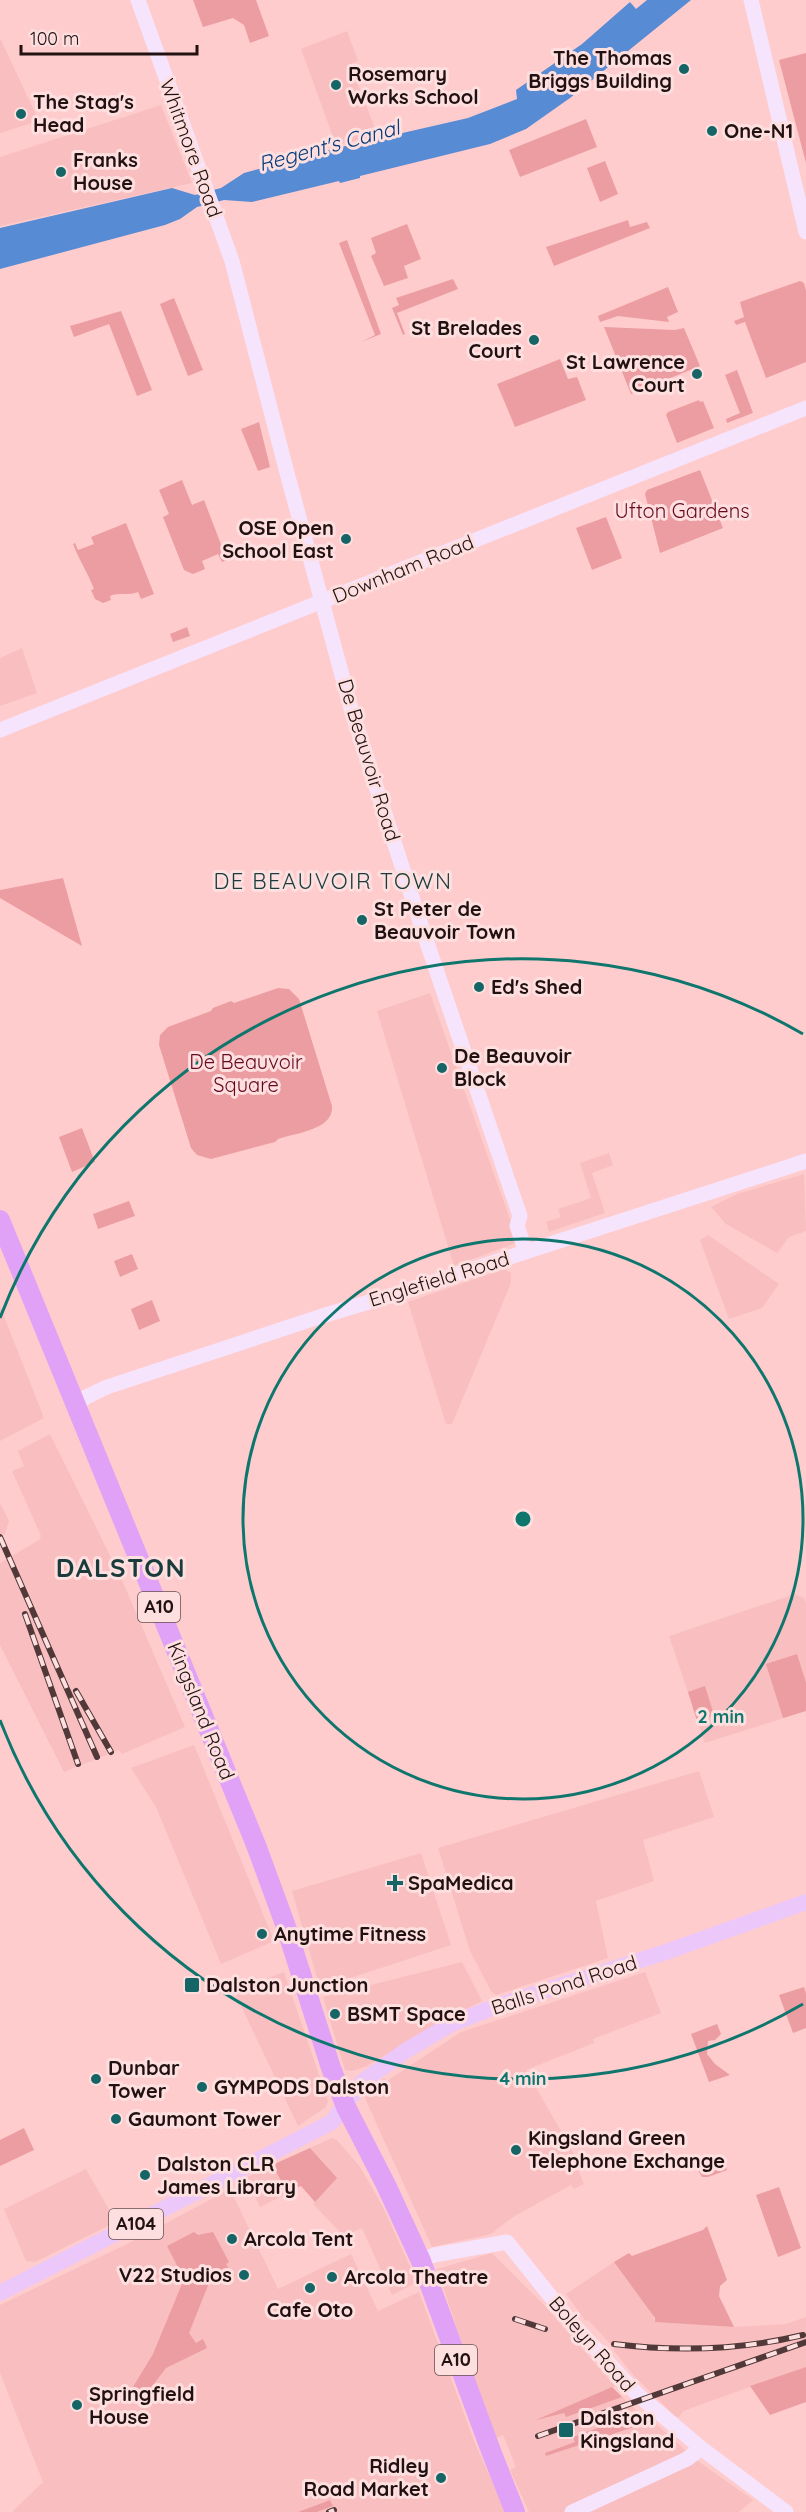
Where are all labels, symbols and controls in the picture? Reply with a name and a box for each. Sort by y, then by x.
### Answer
scale bar [21,18,196,56]
text: 100 m [30,27,79,50]
place label: The Thomas Briggs Building [528,45,672,93]
place label: Rosemary Works School [348,61,479,109]
marker: The Thomas Briggs Building [677,62,691,76]
street label: Whitmore Road [155,75,228,221]
marker: Rosemary Works School [329,78,343,92]
place label: The Stag's Head [33,89,134,137]
marker: The Stag's Head [14,107,28,121]
water label: Regent's Canal [255,113,404,176]
place label: One-N1 [724,118,793,143]
marker: One-N1 [705,124,719,138]
place label: Franks House [73,147,138,195]
marker: Franks House [54,165,68,179]
place label: St Brelades Court [411,315,522,363]
marker: St Brelades Court [527,333,541,347]
place label: St Lawrence Court [566,349,685,397]
marker: St Lawrence Court [690,367,704,381]
park label: Ufton Gardens [614,498,750,523]
place label: OSE Open School East [222,515,334,563]
street label: Downham Road [329,529,477,608]
marker: OSE Open School East [339,532,353,546]
street label: De Beauvoir Road [333,676,406,844]
district label: DE BEAUVOIR TOWN [213,867,453,895]
place label: St Peter de Beauvoir Town [374,896,516,944]
marker: St Peter de Beauvoir Town [355,913,369,927]
place label: Ed's Shed [491,974,582,999]
marker: Ed's Shed [472,980,486,994]
place label: De Beauvoir Block [454,1043,572,1091]
park label: De Beauvoir Square [189,1049,303,1097]
marker: De Beauvoir Block [435,1061,449,1075]
street label: Englefield Road [366,1245,512,1312]
centre of rings [513,1509,533,1529]
district label: DALSTON [56,1551,186,1584]
road number: A10 [138,1592,180,1622]
street label: Kingsland Road [162,1638,240,1783]
text: 2 min [698,1705,744,1728]
place label: SpaMedica [408,1870,513,1895]
marker: SpaMedica [386,1874,404,1892]
place label: Anytime Fitness [274,1921,426,1946]
marker: Anytime Fitness [255,1927,269,1941]
street label: Balls Pond Road [488,1949,640,2020]
place label: Dalston Junction [206,1972,368,1997]
marker: Dalston Junction [183,1976,201,1994]
place label: BSMT Space [347,2001,466,2026]
marker: BSMT Space [328,2007,342,2021]
place label: Dunbar Tower [108,2055,180,2103]
text: 4 min [499,2067,547,2090]
marker: Dunbar Tower [89,2072,103,2086]
place label: GYMPODS Dalston [214,2074,389,2099]
marker: GYMPODS Dalston [195,2080,209,2094]
place label: Gaumont Tower [128,2106,282,2131]
marker: Gaumont Tower [109,2112,123,2126]
place label: Kingsland Green Telephone Exchange [528,2125,725,2173]
marker: Kingsland Green Telephone Exchange [509,2143,523,2157]
place label: Dalston CLR James Library [157,2151,296,2199]
marker: Dalston CLR James Library [138,2168,152,2182]
road number: A104 [109,2209,163,2239]
place label: Arcola Tent [244,2226,353,2251]
marker: Arcola Tent [225,2232,239,2246]
place label: V22 Studios [119,2262,232,2287]
place label: Arcola Theatre [344,2264,488,2289]
marker: V22 Studios [237,2268,251,2282]
marker: Arcola Theatre [325,2270,339,2284]
marker: Cafe Oto [303,2281,317,2295]
street label: Boleyn Road [544,2291,641,2397]
place label: Cafe Oto [267,2297,353,2322]
road number: A10 [435,2345,477,2375]
place label: Springfield House [89,2381,195,2429]
marker: Springfield House [70,2398,84,2412]
place label: Dalston Kingsland [580,2405,674,2453]
marker: Dalston Kingsland [557,2421,575,2439]
place label: Ridley Road Market [304,2453,429,2501]
marker: Ridley Road Market [434,2471,448,2485]

